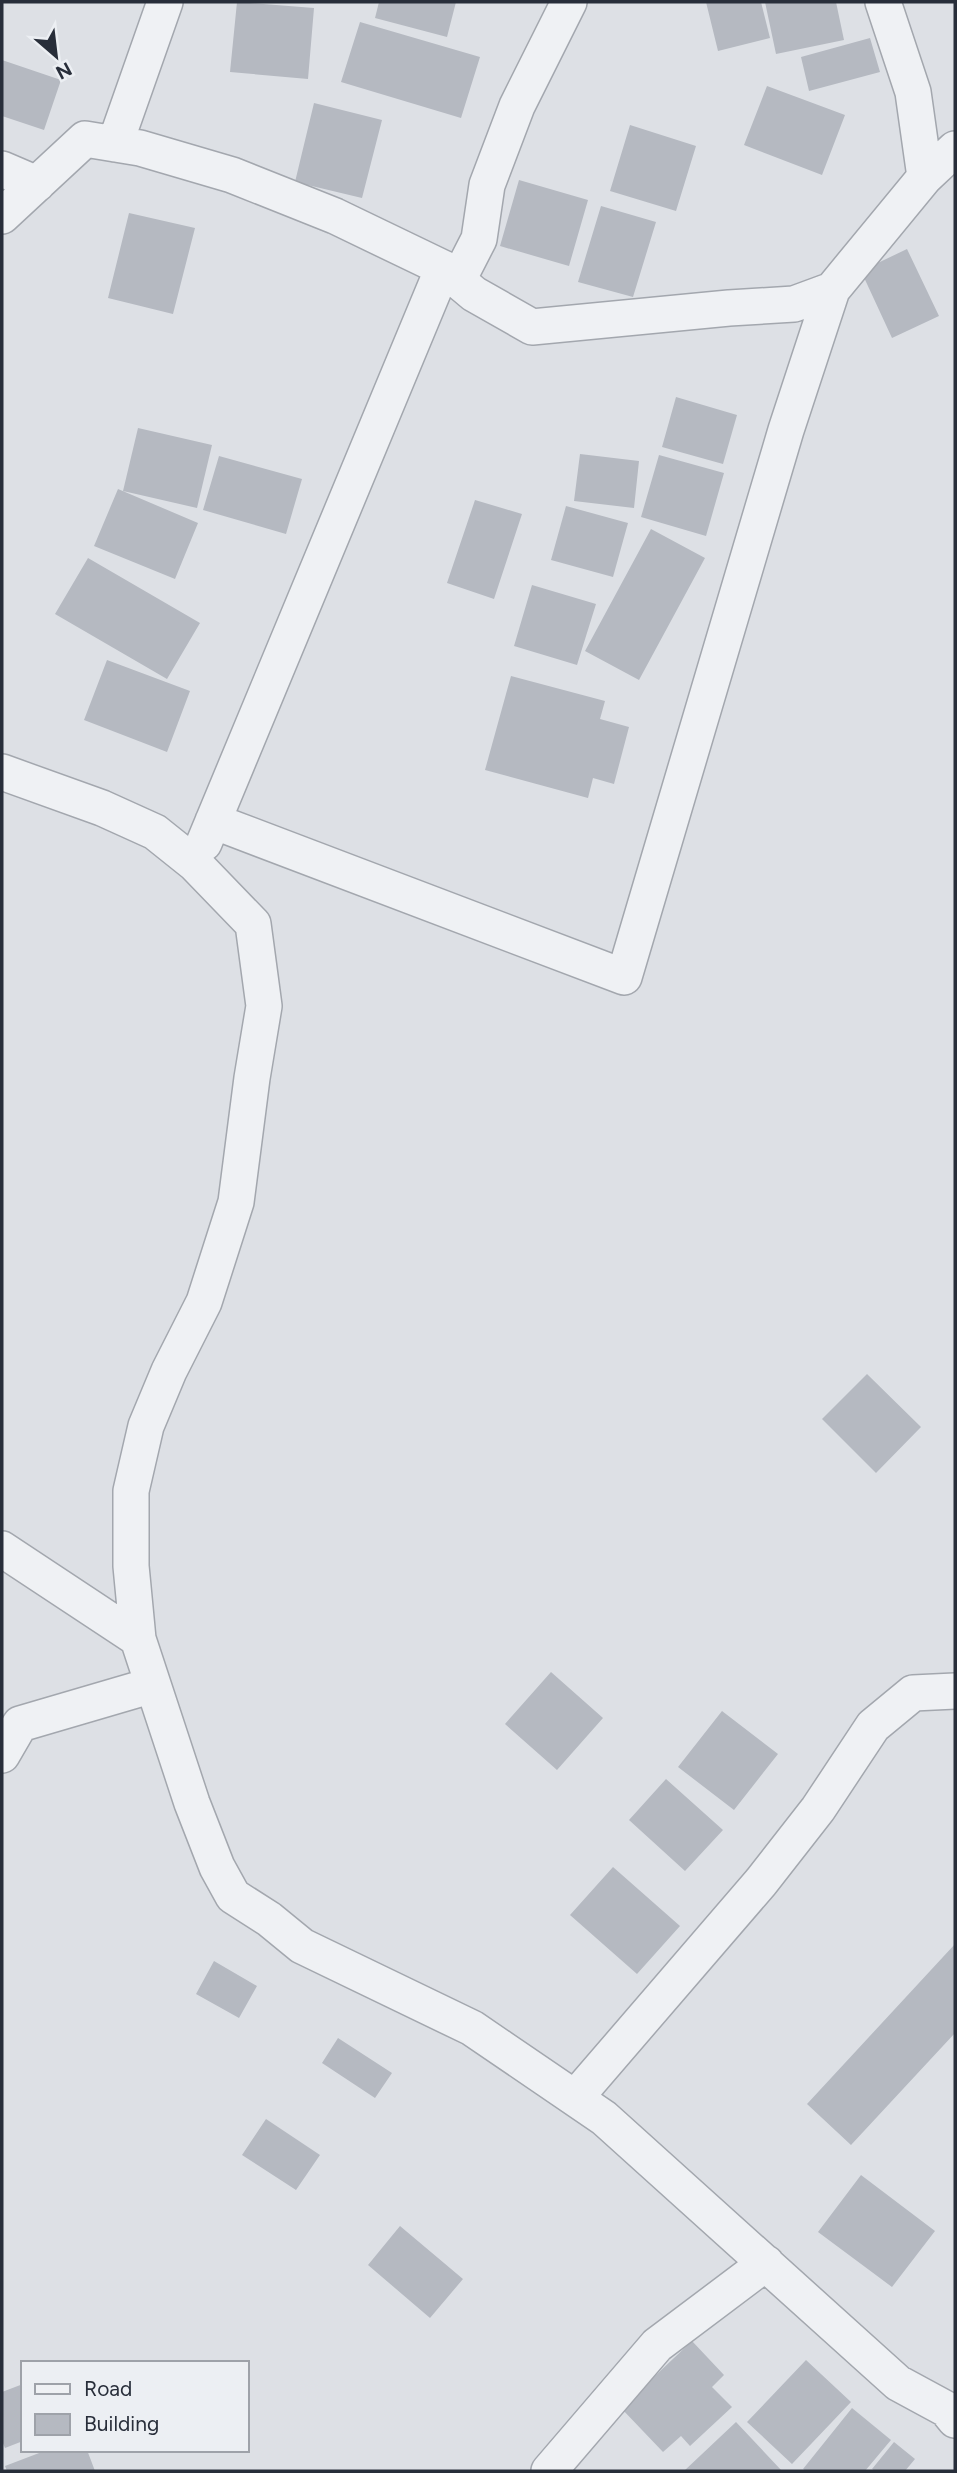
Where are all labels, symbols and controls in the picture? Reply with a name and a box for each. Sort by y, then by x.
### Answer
north arrow [21,21,91,91]
text: N [52,57,76,84]
legend [21,2361,248,2452]
text: Road [84,2376,132,2401]
text: Building [84,2411,159,2436]

